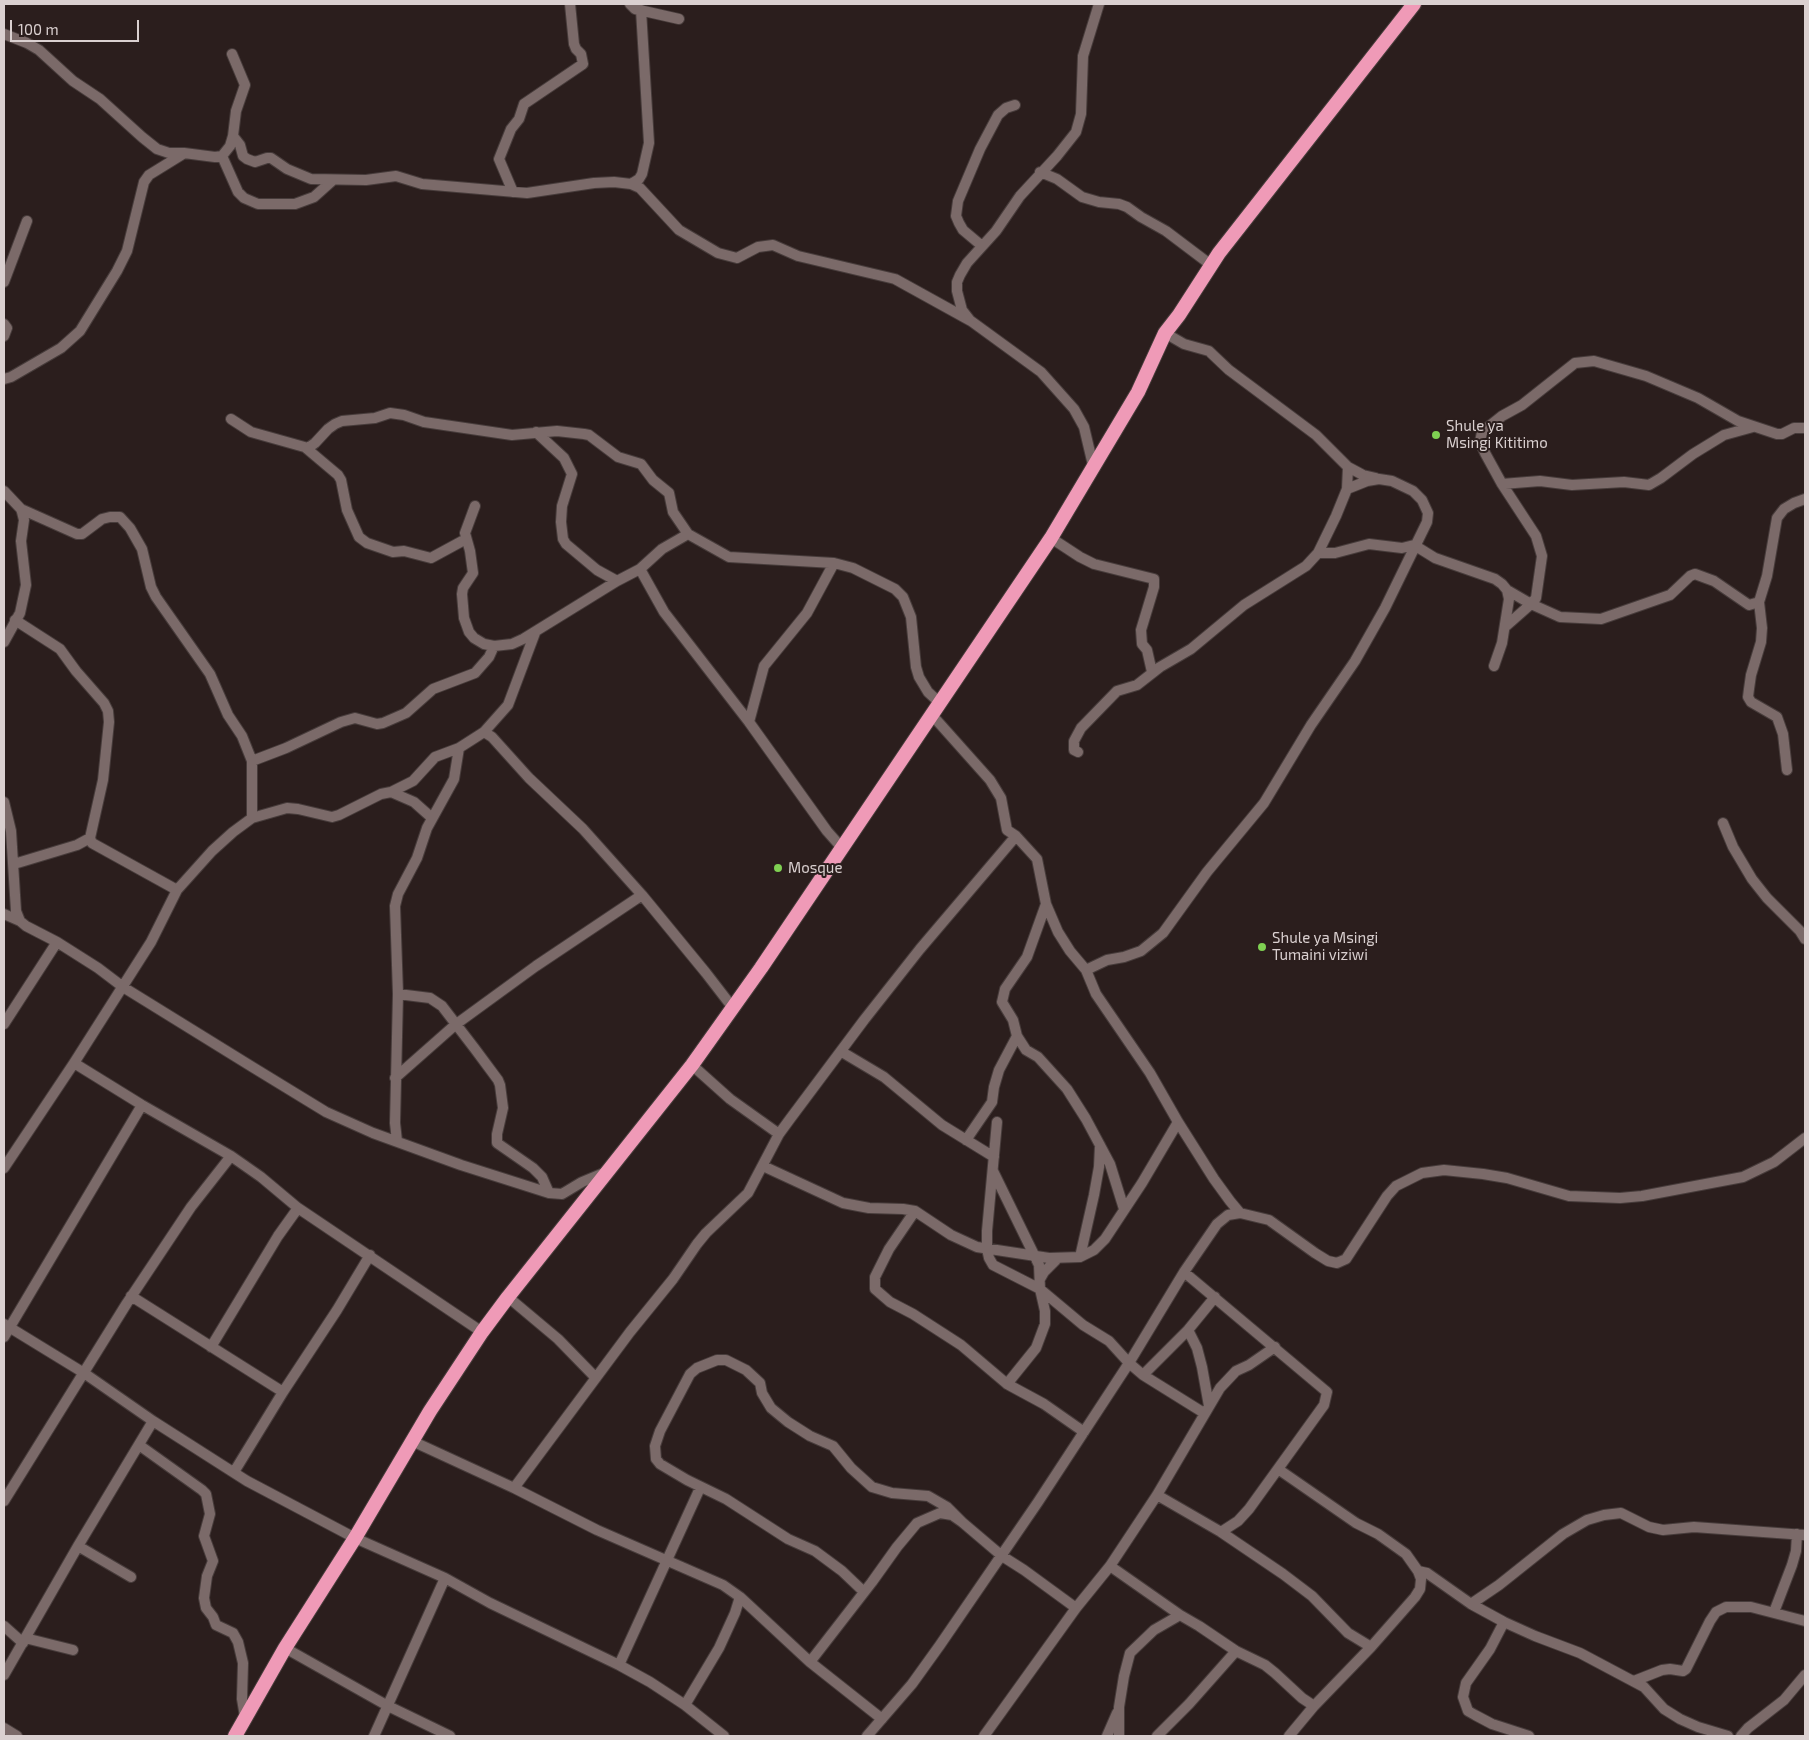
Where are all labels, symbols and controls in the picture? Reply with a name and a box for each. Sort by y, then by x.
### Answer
scale bar [12,10,141,42]
text: 100 m [18,20,59,38]
place label: Shule ya Msingi Kititimo [1446,417,1548,452]
marker: Shule ya Msingi Kititimo [1430,429,1442,441]
place label: Mosque [788,859,842,877]
marker: Mosque [772,862,784,874]
place label: Shule ya Msingi Tumaini viziwi [1272,929,1378,964]
marker: Shule ya Msingi Tumaini viziwi [1256,941,1268,953]

